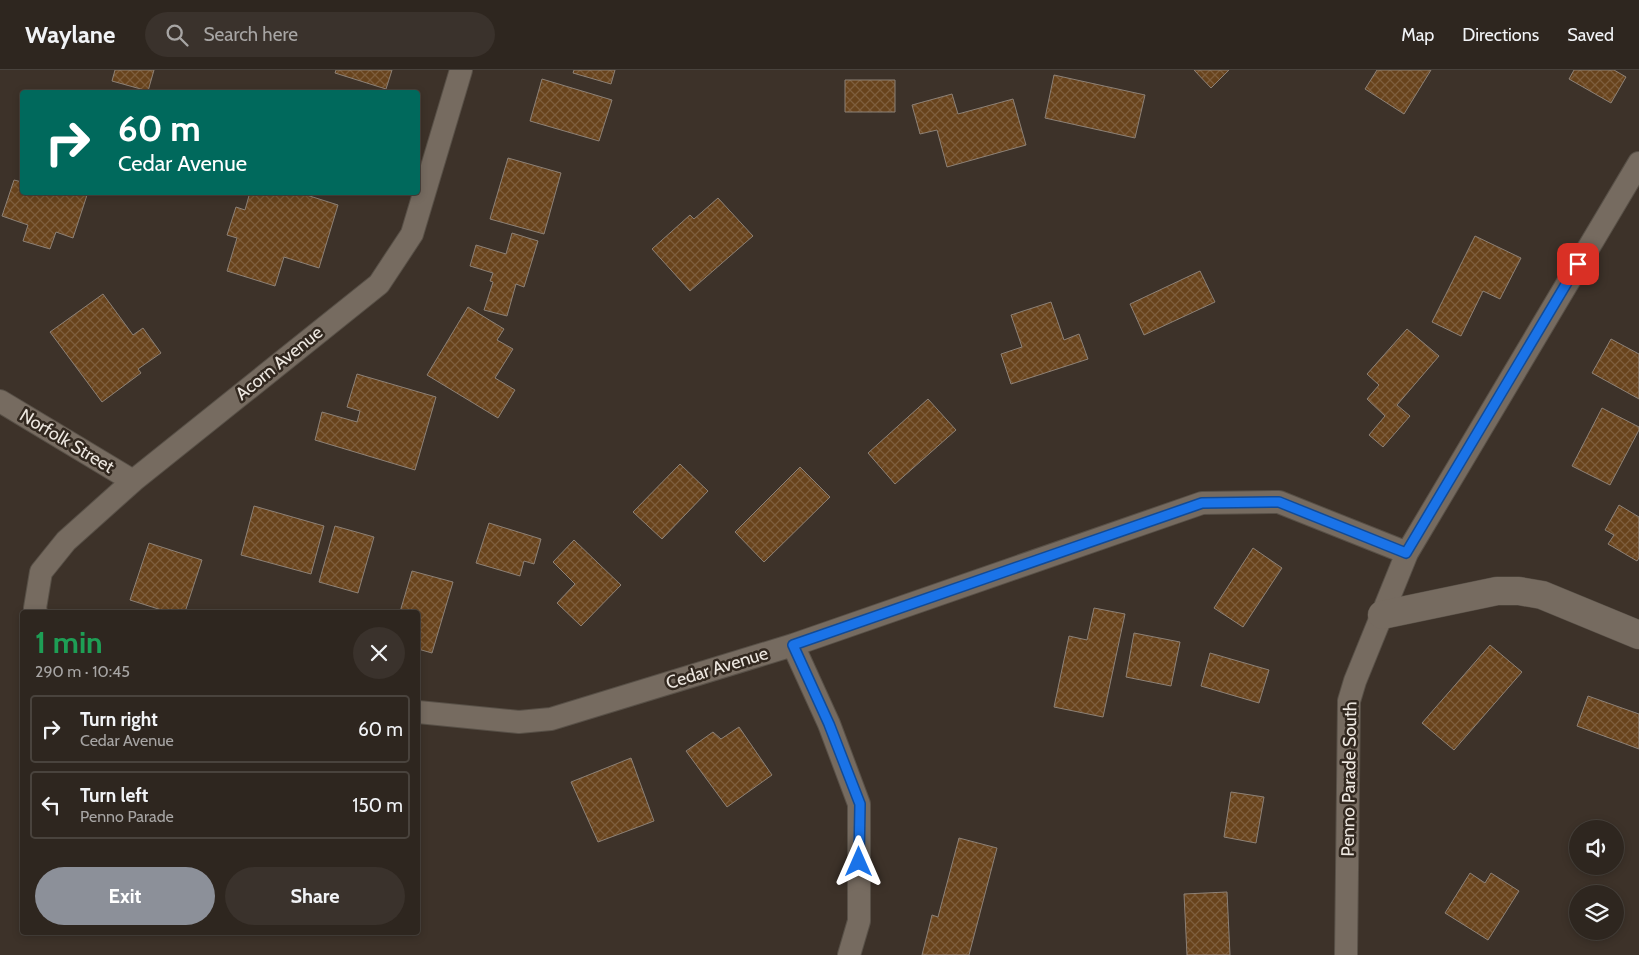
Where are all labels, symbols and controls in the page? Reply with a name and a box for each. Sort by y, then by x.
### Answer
search box [145,12,495,57]
text: Waylane [25,20,115,49]
icon: search [163,21,191,49]
text: Search here [203,23,298,46]
text: Map [1401,24,1434,46]
text: Directions [1462,24,1539,46]
text: Saved [1567,24,1614,46]
text: 60 m [118,107,201,150]
icon: right [35,110,100,175]
text: Cedar Avenue [118,150,247,177]
pin [1557,243,1599,285]
icon: arrive [1564,250,1592,278]
street label: Acorn Avenue [231,321,327,405]
street label: Norfolk Street [16,404,118,478]
text: 1 min [35,624,103,661]
button: close [353,627,405,679]
street label: Cedar Avenue [663,642,771,694]
text: 290 m · 10:45 [35,662,130,681]
street label: Penno Parade South [1337,701,1361,857]
text: Turn right [80,708,158,731]
icon: right [37,715,65,743]
text: 60 m [358,718,403,741]
text: Cedar Avenue [80,731,174,750]
text: Turn left [80,784,148,807]
icon: left [37,791,65,819]
text: 150 m [352,794,403,817]
text: Penno Parade [80,807,174,826]
map controls [1569,820,1624,940]
button: sound [1569,820,1624,875]
position arrow [832,835,884,887]
button: Exit [35,867,215,925]
button: Share [225,867,405,925]
button: layers [1569,885,1624,940]

